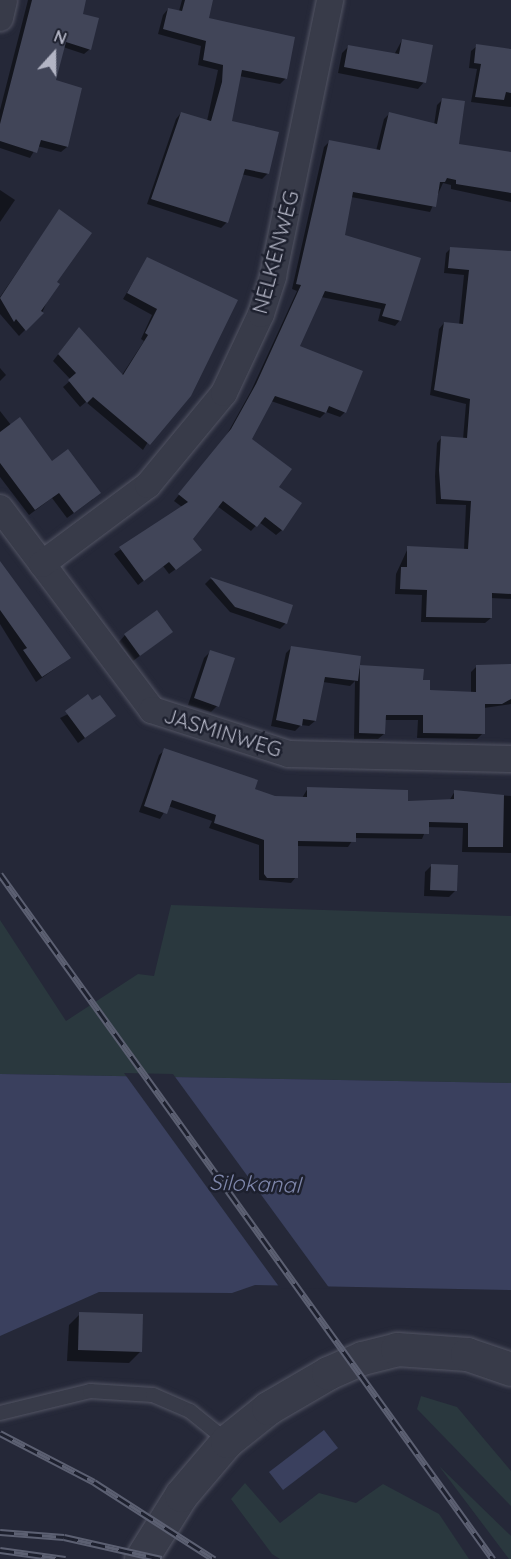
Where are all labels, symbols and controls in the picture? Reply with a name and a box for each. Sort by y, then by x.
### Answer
north arrow [24,24,84,84]
text: N [51,26,70,49]
street label: NELKENWEG [246,188,304,316]
street label: JASMINWEG [161,702,285,762]
water label: Silokanal [209,1169,301,1199]

